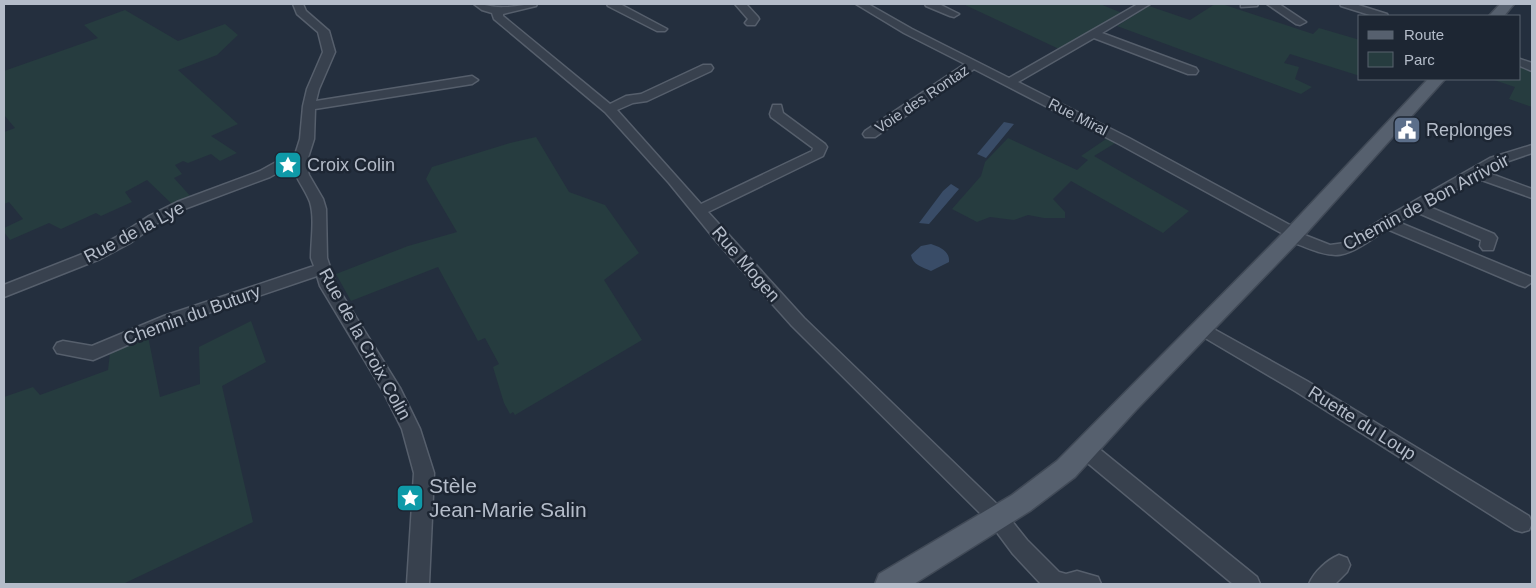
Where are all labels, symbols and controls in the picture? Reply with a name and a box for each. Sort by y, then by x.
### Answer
legend [1358,15,1521,80]
text: Route [1404,26,1444,43]
text: Parc [1404,51,1435,68]
street label: Voie des Rontaz [872,61,972,136]
street label: Rue Miral [1046,94,1111,139]
public building icon: Replonges [1392,115,1422,145]
place label: Replonges [1426,120,1512,140]
place icon: Croix Colin [273,150,303,180]
street label: Chemin de Bon Arrivoir [1340,150,1512,254]
place label: Croix Colin [307,155,395,175]
street label: Rue de la Lye [81,197,187,267]
street label: Rue Mogen [708,222,784,306]
street label: Rue de la Croix Colin [315,265,415,423]
street label: Chemin du Butury [121,281,263,349]
street label: Ruette du Loup [1304,382,1420,464]
place label: Stèle Jean-Marie Salin [429,474,587,521]
place icon: Stèle Jean-Marie Salin [395,483,425,513]

